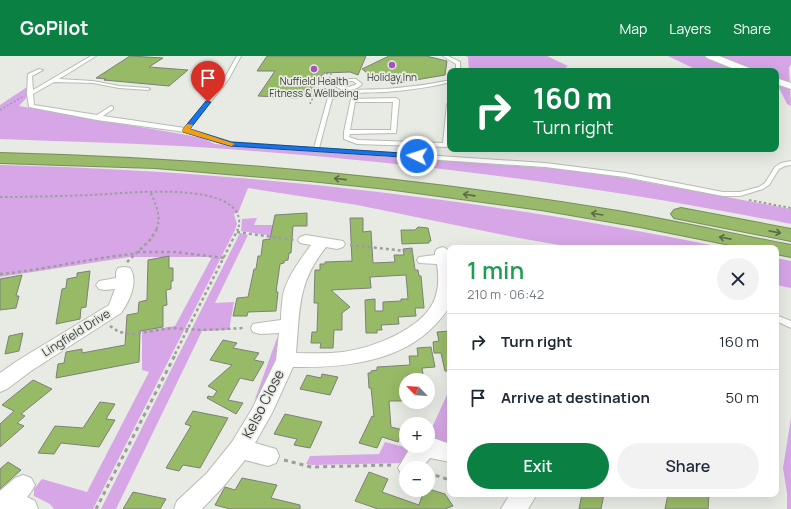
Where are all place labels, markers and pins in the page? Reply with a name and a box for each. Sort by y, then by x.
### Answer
marker: Holiday Inn [387,60,397,70]
pin [191,61,225,102]
marker: Nuffield Health Fitness & Wellbeing [309,64,319,74]
place label: Holiday Inn [367,70,417,84]
place label: Nuffield Health Fitness & Wellbeing [269,74,359,100]

